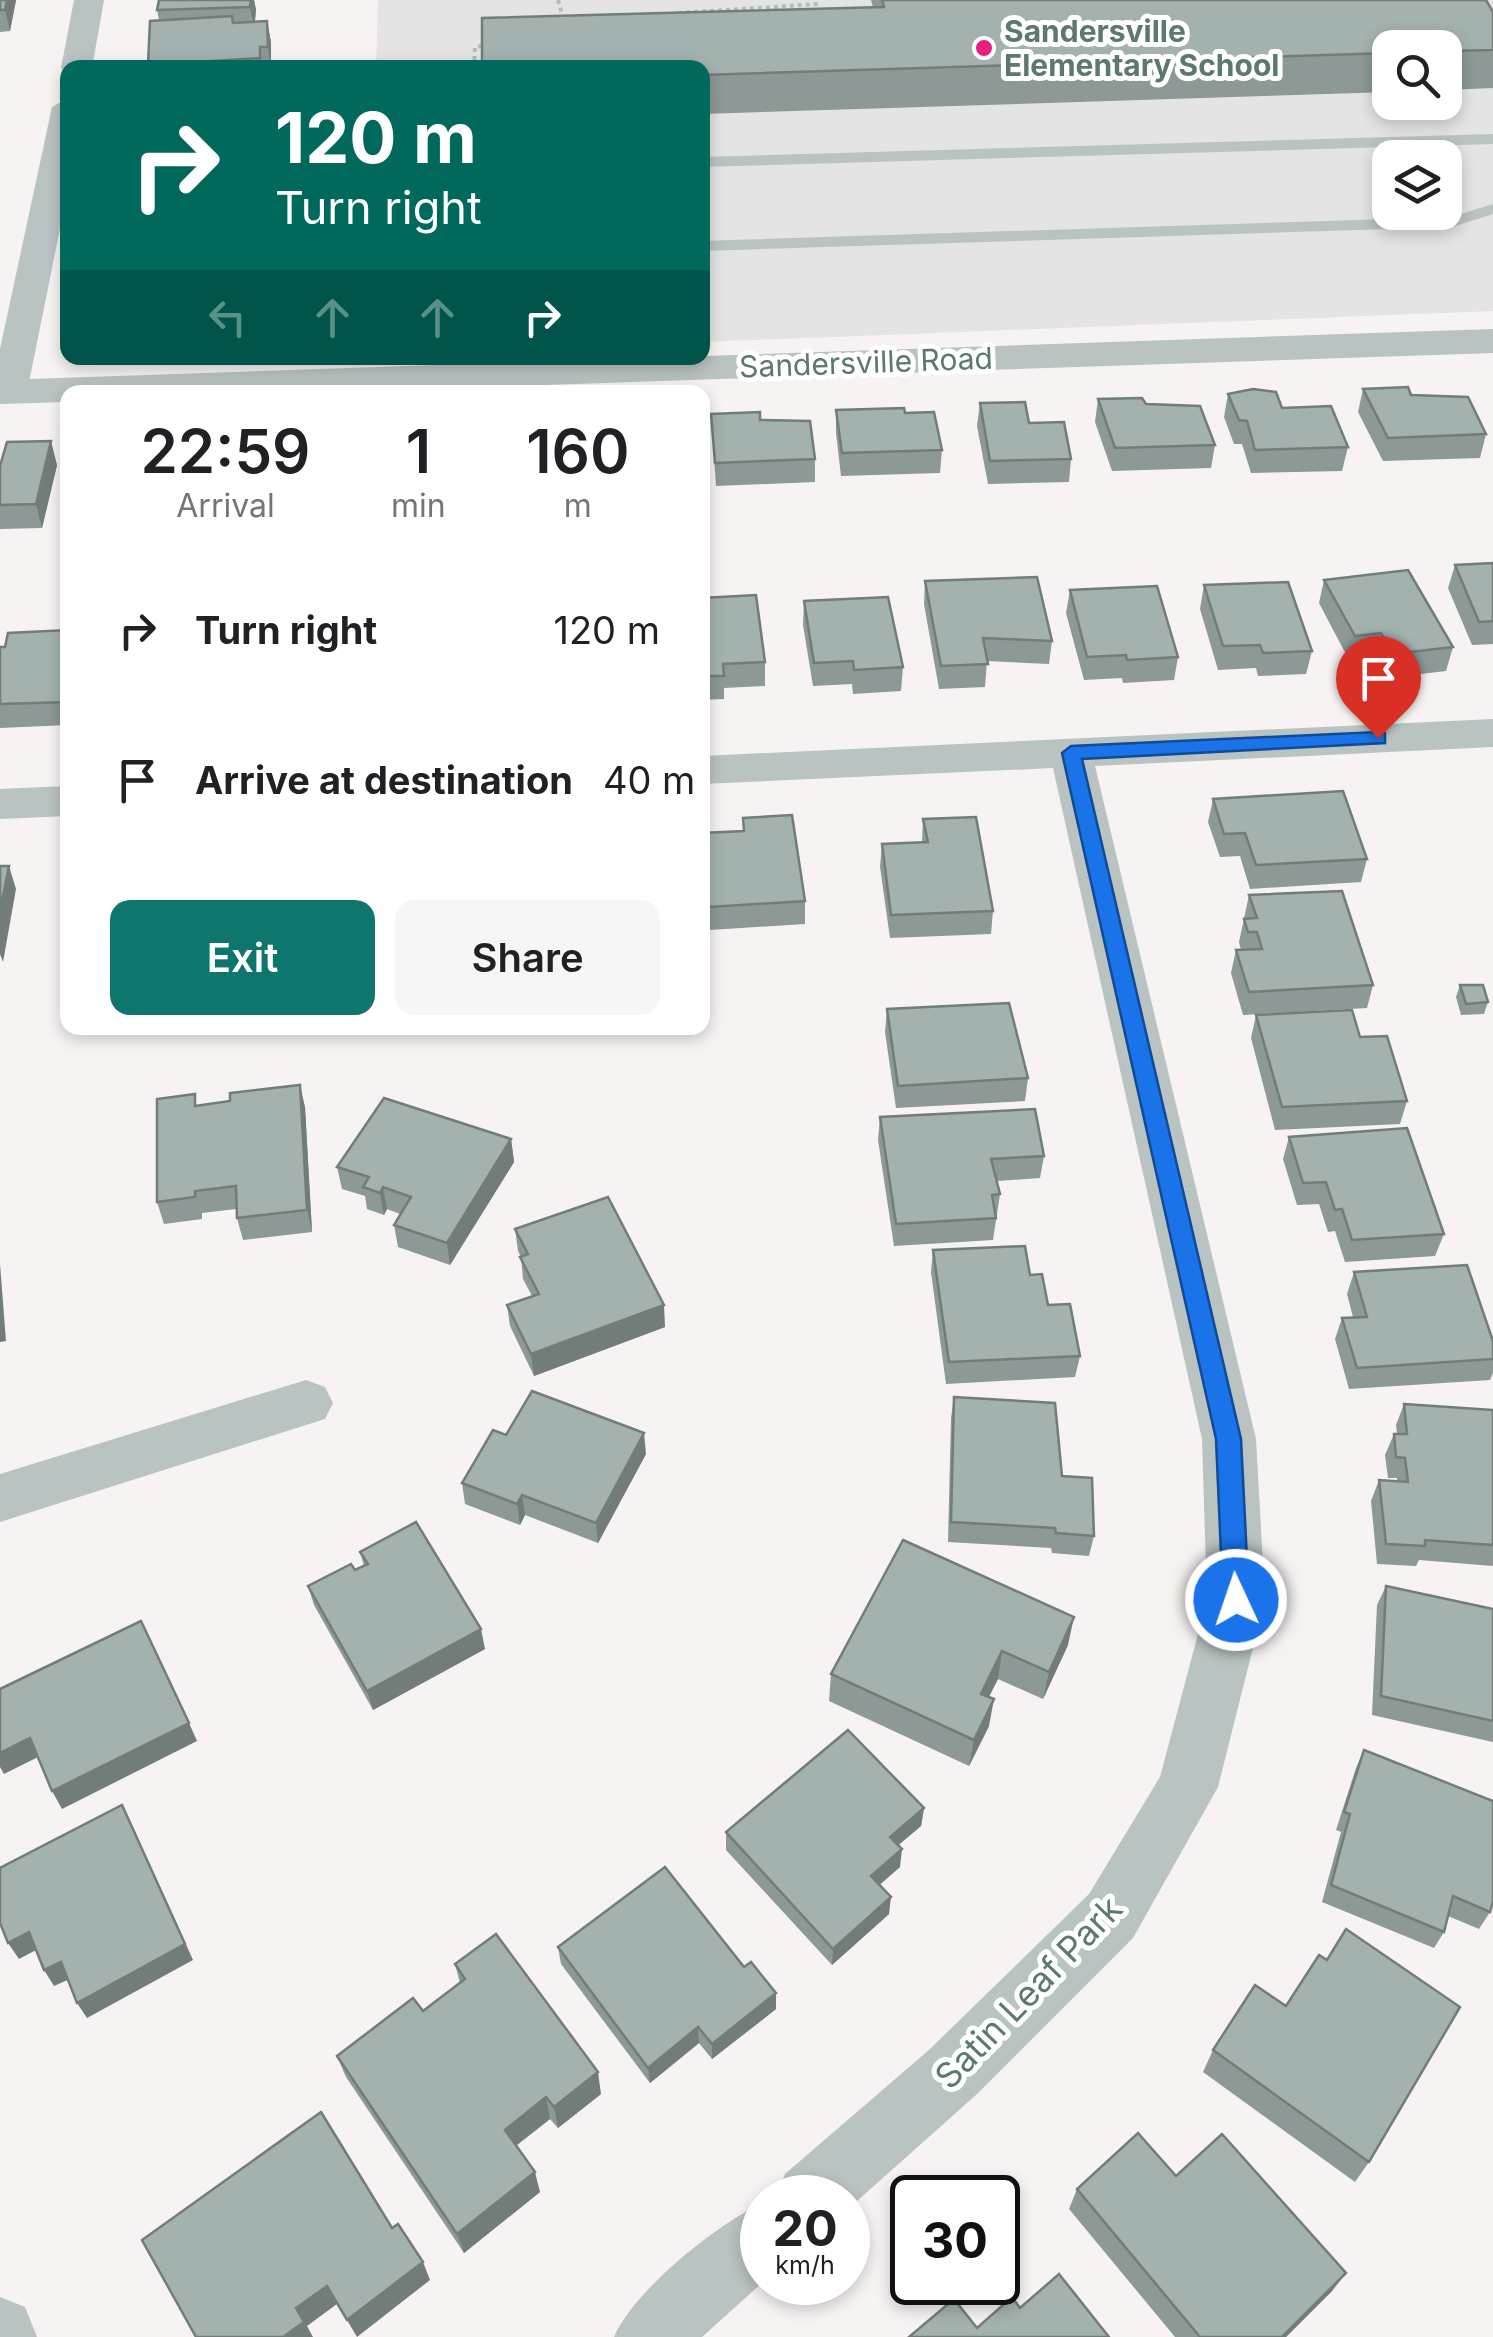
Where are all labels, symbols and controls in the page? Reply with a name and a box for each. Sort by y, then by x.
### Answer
place label: Sandersville Elementary School [1004,13,1279,83]
map controls [1372,30,1462,230]
button: search [1372,30,1462,120]
marker: Sandersville Elementary School [973,37,995,59]
text: 120 m [275,95,477,180]
icon: right [110,100,240,230]
button: layers [1372,140,1462,230]
text: Turn right [275,180,482,235]
icon: left [200,290,255,345]
icon: ahead [305,290,360,345]
icon: ahead [410,290,465,345]
icon: right [515,290,570,345]
street label: Sandersville Road [739,340,993,384]
text: 22:59 [140,415,311,487]
text: 1 [406,415,431,487]
text: 160 [526,415,630,487]
text: Arrival [176,486,275,525]
text: min [391,486,446,525]
text: m [564,486,592,525]
icon: right [110,603,165,658]
text: Turn right [195,607,377,653]
text: 120 m [553,607,660,653]
pin [1336,636,1421,739]
icon: arrive [1351,651,1406,706]
icon: arrive [110,753,165,808]
text: Arrive at destination [195,757,573,803]
text: 40 m [603,757,695,803]
button: Exit [110,900,375,1015]
button: Share [395,900,660,1015]
position arrow [1184,1548,1288,1652]
street label: Satin Leaf Park [926,1887,1130,2097]
speed limit sign: 30 [890,2175,1020,2305]
text: 20 [772,2198,838,2258]
text: km/h [775,2250,835,2280]

